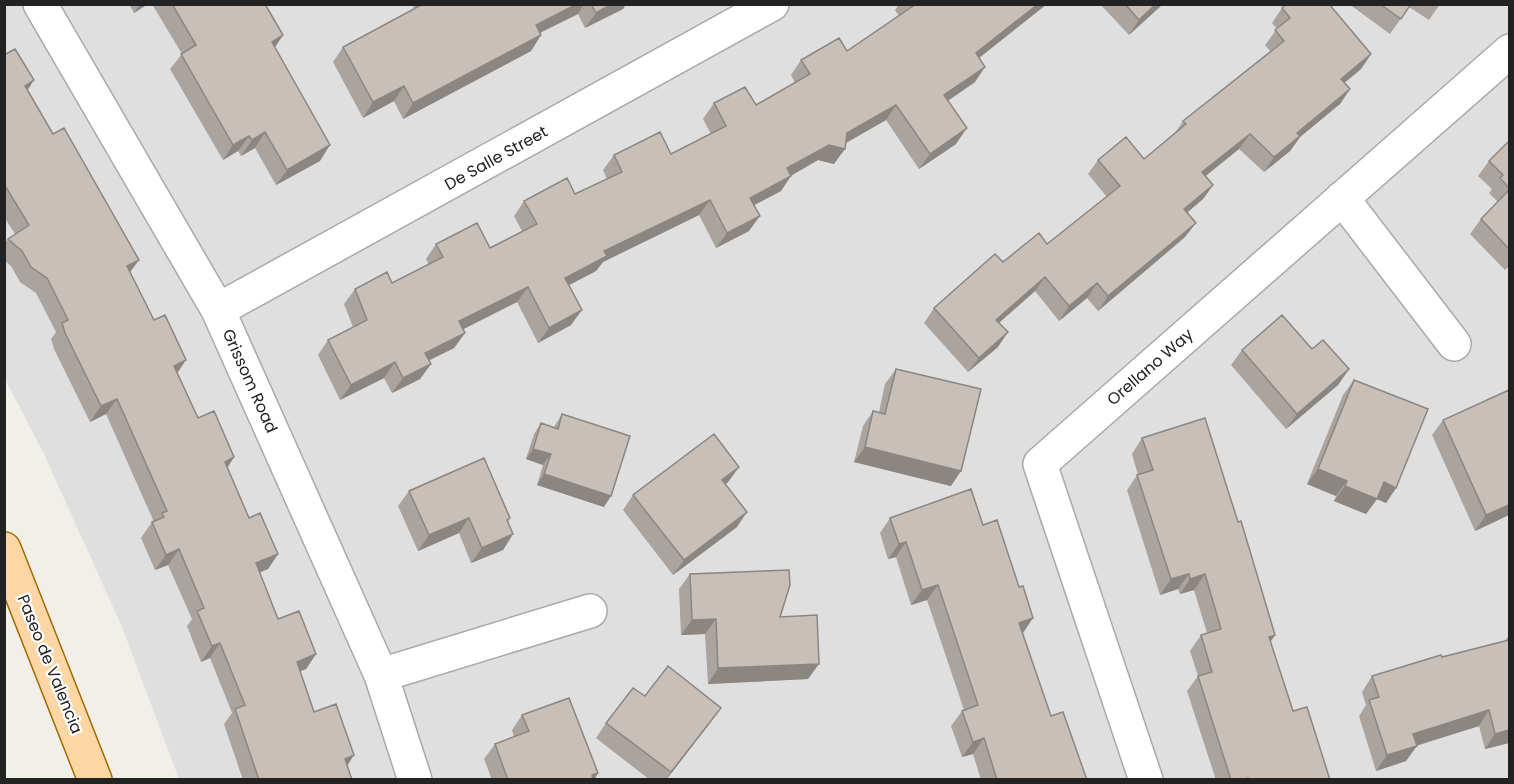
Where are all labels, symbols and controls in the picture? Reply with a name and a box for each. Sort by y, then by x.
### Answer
street label: De Salle Street [440,120,552,196]
street label: Orellano Way [1102,323,1198,411]
street label: Grissom Road [217,325,283,437]
street label: Paseo de Valencia [12,591,88,737]

